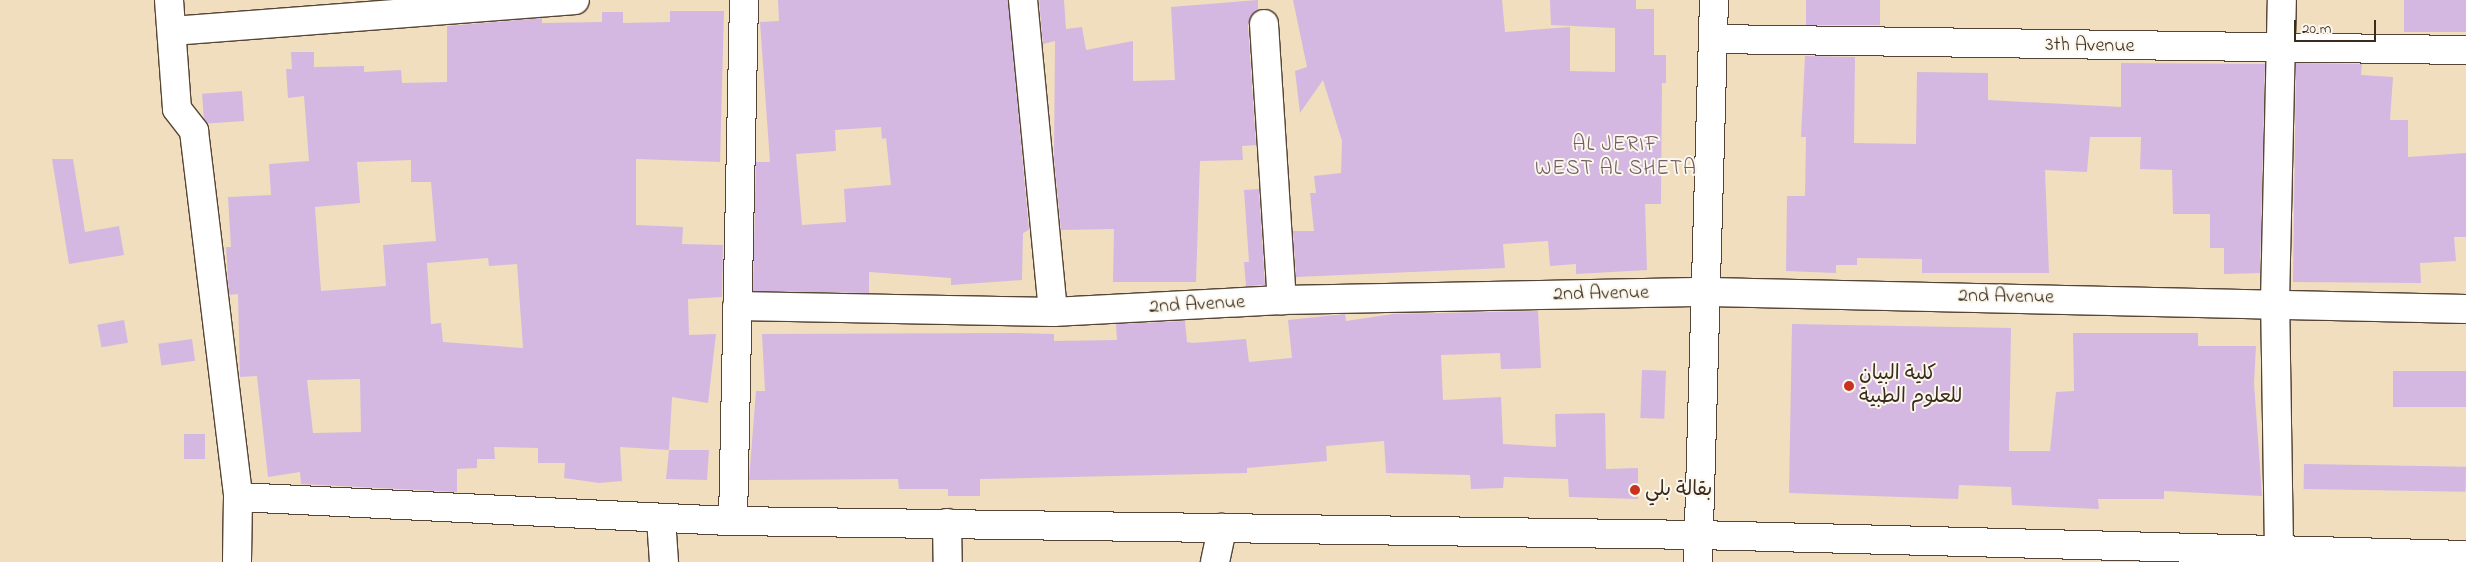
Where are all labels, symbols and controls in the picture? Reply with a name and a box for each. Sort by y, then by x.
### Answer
scale bar [2296,10,2378,42]
text: 20 m [2302,18,2331,40]
street label: 3th Avenue [2045,33,2135,59]
district label: AL JERIF WEST AL SHETA [1533,132,1699,182]
street label: 2nd Avenue [1553,281,1649,307]
street label: 2nd Avenue [1958,284,2054,310]
street label: 2nd Avenue [1149,291,1245,319]
place label: كلية البيان للعلوم الطبية [1859,362,1962,409]
marker: كلية البيان للعلوم الطبية [1843,380,1855,392]
place label: بقالة بلي [1645,478,1712,502]
marker: بقالة بلي [1629,484,1641,496]

